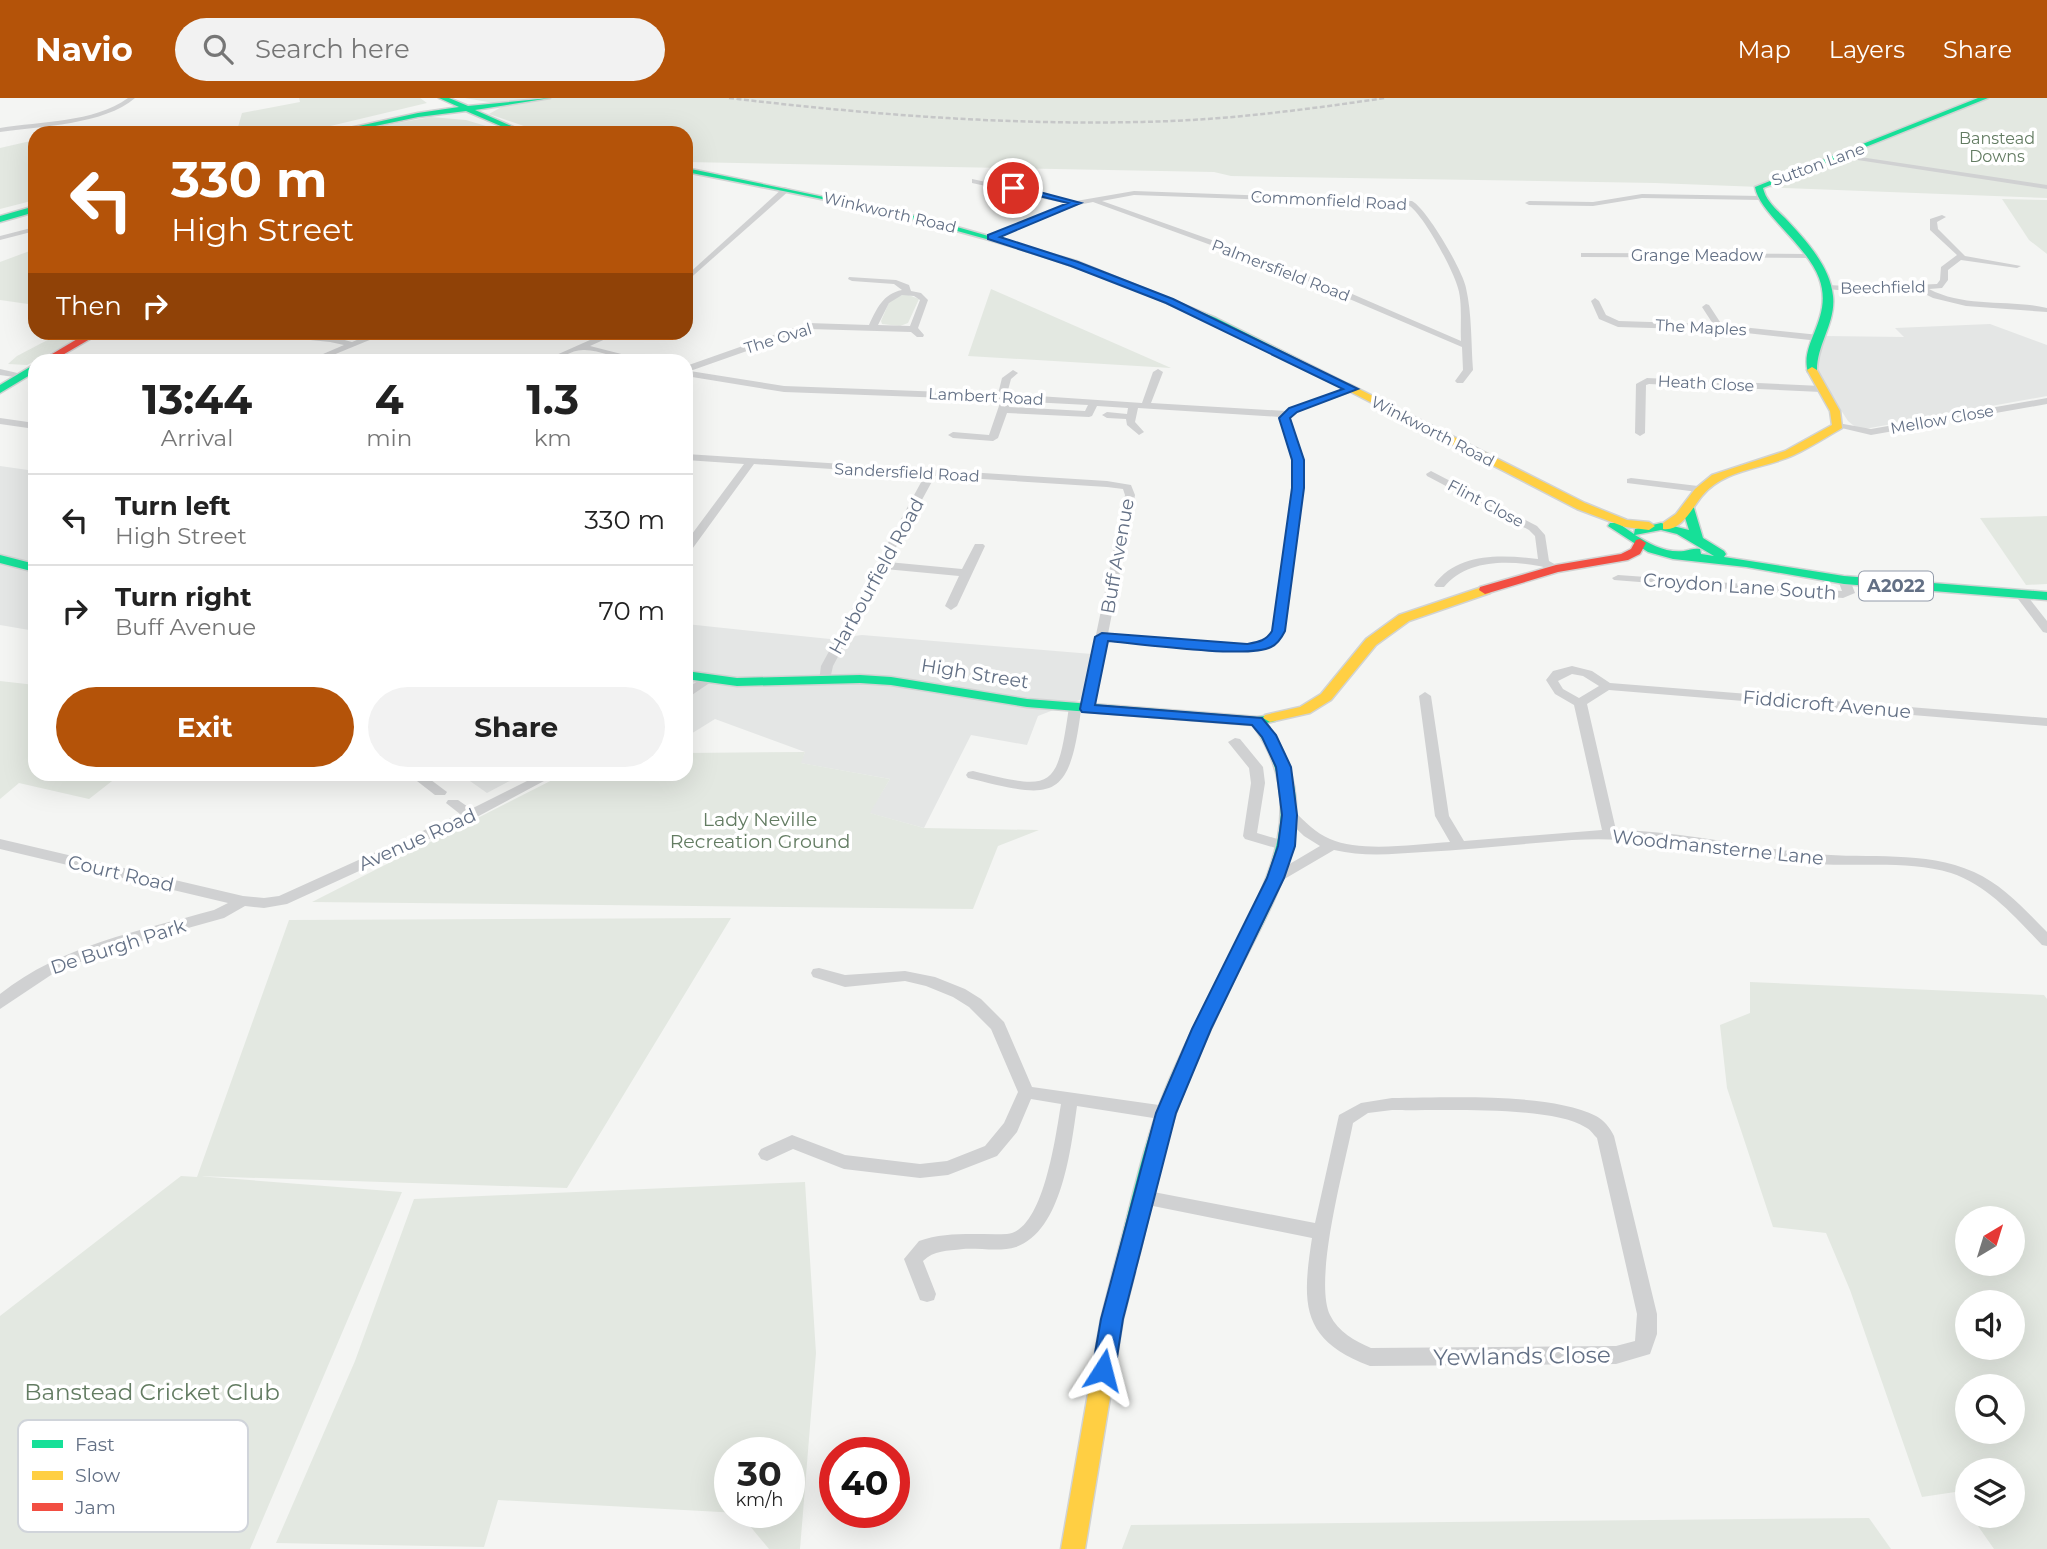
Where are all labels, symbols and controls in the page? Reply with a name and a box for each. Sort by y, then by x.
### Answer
search box [175,18,665,81]
text: Navio [35,29,133,69]
icon: search [199,30,237,68]
text: Search here [255,33,410,65]
text: Map [1737,35,1791,64]
text: Layers [1829,35,1905,64]
text: Share [1943,35,2012,64]
park label: Banstead Downs [1959,129,2035,166]
street label: Sutton Lane [1769,139,1867,190]
text: 330 m [171,150,327,209]
icon: left [56,154,147,245]
pin [983,158,1043,218]
icon: arrive [994,169,1032,207]
street label: Commonfield Road [1250,187,1408,214]
street label: Winkworth Road [822,188,958,237]
text: High Street [171,210,354,249]
street label: Palmersfield Road [1209,235,1353,306]
street label: Grange Meadow [1631,246,1763,265]
street label: Beechfield [1840,277,1926,298]
icon: right [136,287,174,325]
text: Then [56,290,122,322]
street label: The Maples [1655,316,1747,339]
street label: The Oval [742,319,814,358]
street label: Heath Close [1657,371,1755,396]
text: 13:44 [142,373,252,425]
text: 4 [375,373,404,425]
text: 1.3 [526,373,579,425]
street label: Lambert Road [928,384,1044,409]
street label: Winkworth Road [1368,392,1498,471]
street label: Mellow Close [1889,401,1995,438]
text: Arrival [161,424,233,452]
text: min [366,424,412,452]
text: km [534,424,572,452]
street label: Sandersfield Road [834,459,980,486]
street label: Flint Close [1444,475,1527,531]
text: Turn left [115,490,231,522]
street label: Harbourfield Road [824,494,929,658]
street label: Buff Avenue [1096,497,1139,616]
icon: left [56,501,94,539]
text: 330 m [584,504,665,536]
text: High Street [115,522,247,550]
street label: Croydon Lane South [1643,568,1837,605]
road number: A2022 [1859,572,1933,600]
text: Turn right [115,581,251,613]
icon: right [56,592,94,630]
text: 70 m [599,595,665,627]
text: Buff Avenue [115,613,256,641]
street label: High Street [919,654,1031,693]
street label: Fiddicroft Avenue [1742,686,1912,723]
button: Exit [56,687,354,767]
button: Share [368,687,665,767]
street label: Avenue Road [355,803,480,876]
park label: Lady Neville Recreation Ground [670,808,850,853]
street label: Woodmansterne Lane [1611,825,1825,870]
street label: Court Road [66,850,176,897]
street label: De Burgh Park [48,914,189,979]
north arrow [1955,1206,2025,1276]
map controls [1955,1206,2025,1528]
button: sound [1955,1290,2025,1360]
position arrow [1066,1333,1140,1407]
street label: Yewlands Close [1433,1340,1611,1372]
button: search [1955,1374,2025,1444]
park label: Banstead Cricket Club [24,1378,280,1406]
legend [18,1420,248,1532]
text: Fast [75,1433,115,1456]
speed limit sign: 40 [819,1437,910,1528]
text: 30 [737,1452,782,1495]
button: layers [1955,1458,2025,1528]
text: Slow [75,1464,120,1487]
text: km/h [735,1489,784,1511]
text: Jam [74,1496,116,1519]

